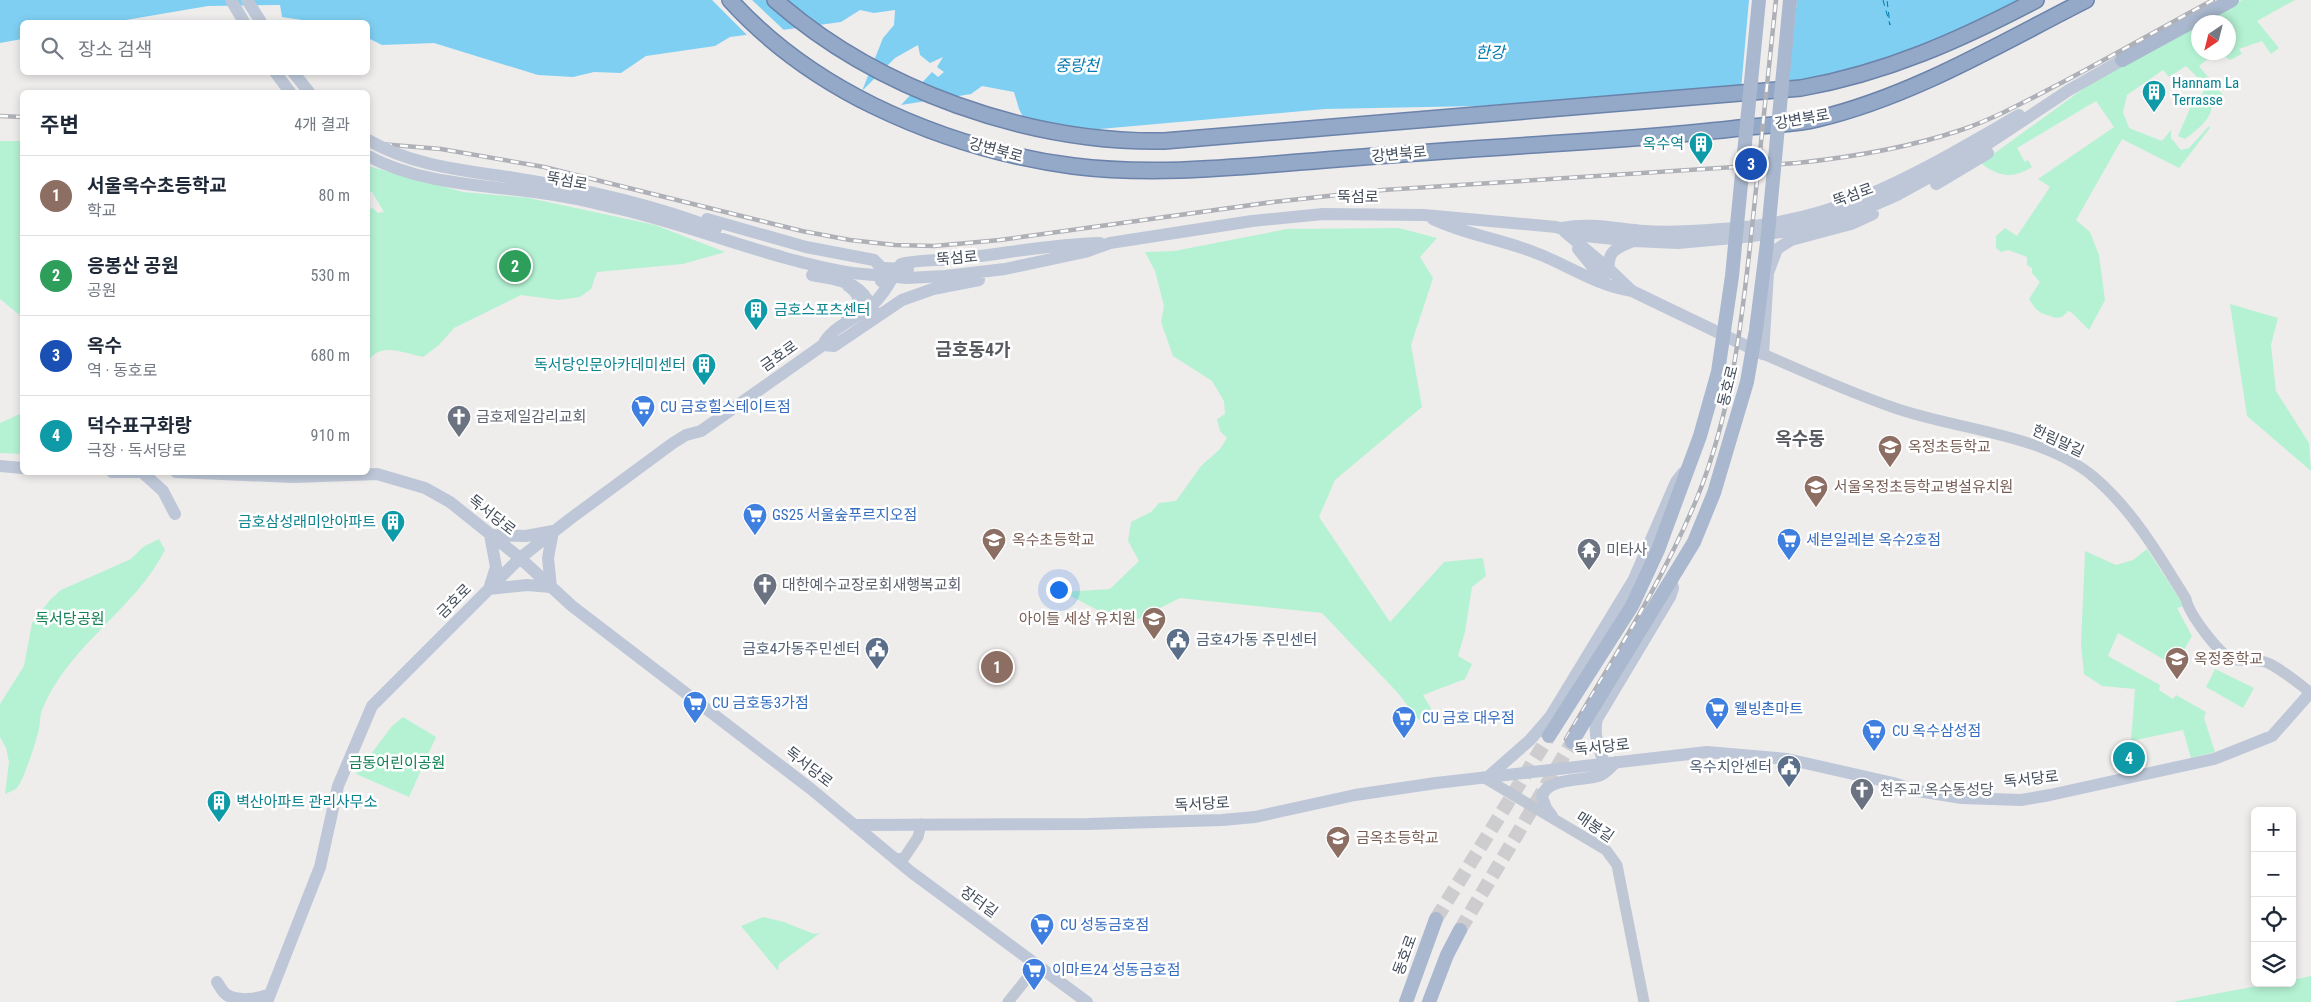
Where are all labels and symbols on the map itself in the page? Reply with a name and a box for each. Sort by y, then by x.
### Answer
north arrow [2191,15,2236,60]
water label: 한강 [1475,43,1507,62]
water label: 중랑천 [1055,56,1101,75]
place label: Hannam La Terrasse [2172,74,2239,109]
building icon: Hannam La Terrasse [2141,79,2167,113]
street label: 강변북로 [1773,105,1831,133]
building icon: 옥수역 [1688,131,1714,165]
street label: 강변북로 [967,134,1025,166]
place label: 옥수역 [1643,135,1684,153]
street label: 강변북로 [1371,143,1427,165]
pin: 3 [1735,145,1767,183]
street label: 뚝섬로 [545,169,589,193]
street label: 뚝섬로 [1830,179,1876,211]
street label: 뚝섬로 [1337,188,1379,206]
pin: 2 [499,247,531,285]
street label: 뚝섬로 [936,247,978,269]
building icon: 금호스포츠센터 [743,297,769,331]
place label: 금호스포츠센터 [774,301,871,319]
street label: 금호로 [757,337,801,375]
district label: 금호동4가 [935,339,1011,360]
building icon: 독서당인문아카데미센터 [691,352,717,386]
place label: 독서당인문아카데미센터 [534,356,686,374]
street label: 동호로 [1714,364,1742,408]
supermarket icon: CU 금호힐스테이트점 [630,394,656,428]
place label: CU 금호힐스테이트점 [660,398,791,416]
church icon: 금호제일감리교회 [446,404,472,438]
place label: 금호제일감리교회 [476,408,586,426]
street label: 한림말길 [2029,421,2087,461]
district label: 옥수동 [1775,428,1825,449]
school or university icon: 옥정초등학교 [1877,434,1903,468]
place label: 옥정초등학교 [1908,438,1991,456]
school or university icon: 서울옥정초등학교병설유치원 [1803,474,1829,508]
place label: 서울옥정초등학교병설유치원 [1834,478,2013,496]
street label: 독서당로 [465,491,519,539]
supermarket icon: GS25 서울숲푸르지오점 [742,502,768,536]
place label: GS25 서울숲푸르지오점 [772,506,917,524]
building icon: 금호삼성래미안아파트 [380,509,406,543]
place label: 금호삼성래미안아파트 [238,513,376,531]
school or university icon: 옥수초등학교 [981,527,1007,561]
supermarket icon: 세븐일레븐 옥수2호점 [1776,527,1802,561]
place label: 옥수초등학교 [1012,531,1095,549]
place label: 세븐일레븐 옥수2호점 [1806,531,1941,549]
temple icon: 미타사 [1576,537,1602,571]
place label: 미타사 [1606,541,1648,559]
church icon: 대한예수교장로회새행복교회 [752,572,778,606]
place label: 대한예수교장로회새행복교회 [782,576,961,594]
your location [1046,577,1072,603]
street label: 금호로 [433,580,475,622]
school or university icon: 아이들 세상 유치원 [1141,606,1167,640]
park label: 독서당공원 [35,610,105,628]
place label: 아이들 세상 유치원 [1019,610,1136,628]
public building icon: 금호4가동 주민센터 [1165,627,1191,661]
place label: 금호4가동 주민센터 [1196,631,1317,649]
public building icon: 금호4가동주민센터 [864,636,890,670]
place label: 금호4가동주민센터 [742,640,860,658]
school or university icon: 옥정중학교 [2164,646,2190,680]
pin: 1 [981,648,1013,686]
place label: 옥정중학교 [2194,650,2263,668]
supermarket icon: CU 금호동3가점 [682,690,708,724]
place label: CU 금호동3가점 [712,694,809,712]
supermarket icon: 웰빙촌마트 [1704,696,1730,730]
place label: 웰빙촌마트 [1734,700,1803,718]
supermarket icon: CU 금호 대우점 [1391,705,1417,739]
place label: CU 금호 대우점 [1422,709,1515,727]
supermarket icon: CU 옥수삼성점 [1861,718,1887,752]
place label: CU 옥수삼성점 [1892,722,1981,740]
street label: 독서당로 [1574,735,1630,759]
pin: 4 [2113,739,2145,777]
street label: 독서당로 [782,743,836,791]
park label: 금동어린이공원 [349,754,445,772]
public building icon: 옥수치안센터 [1776,754,1802,788]
place label: 옥수치안센터 [1689,758,1772,776]
street label: 독서당로 [2003,767,2059,791]
church icon: 천주교 옥수동성당 [1849,777,1875,811]
place label: 천주교 옥수동성당 [1880,781,1994,799]
building icon: 벽산아파트 관리사무소 [206,789,232,823]
place label: 벽산아파트 관리사무소 [236,793,378,811]
street label: 독서당로 [1174,794,1230,814]
street label: 매봉길 [1573,808,1617,846]
school or university icon: 금옥초등학교 [1325,825,1351,859]
place label: 금옥초등학교 [1356,829,1439,847]
street label: 장터길 [957,883,1001,921]
supermarket icon: CU 성동금호점 [1029,912,1055,946]
place label: CU 성동금호점 [1060,916,1149,934]
street label: 동호로 [1389,932,1421,978]
supermarket icon: 이마트24 성동금호점 [1021,957,1047,991]
place label: 이마트24 성동금호점 [1052,961,1181,979]

